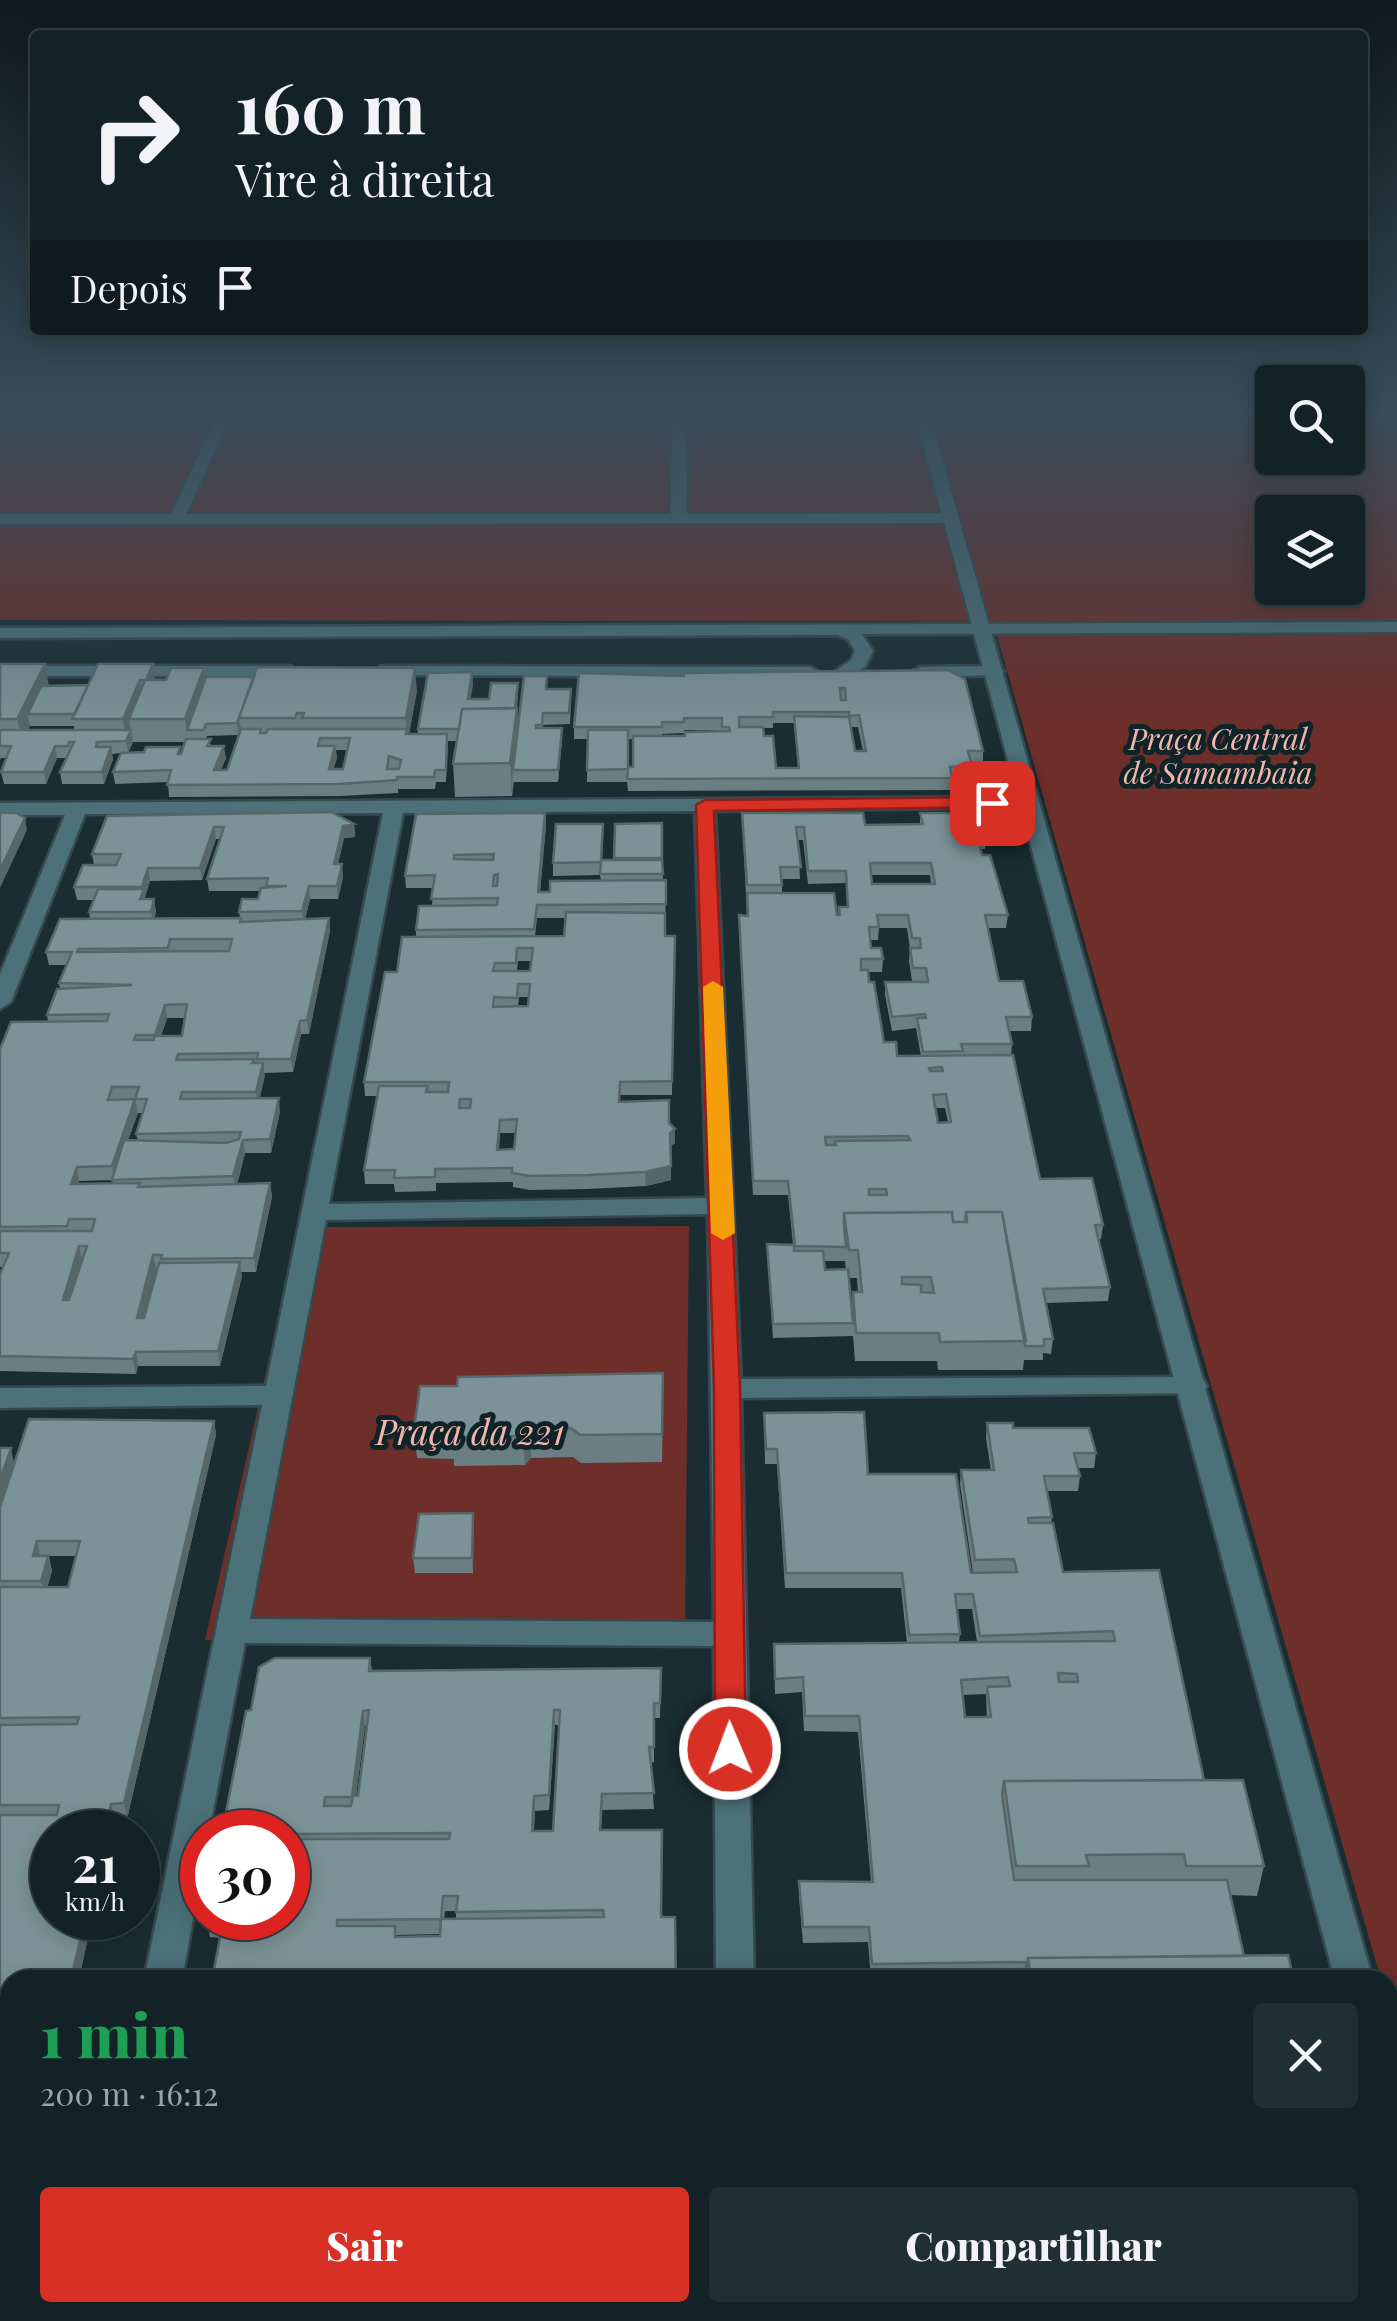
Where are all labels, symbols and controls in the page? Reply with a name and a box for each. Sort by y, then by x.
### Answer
text: 160 m [235,58,426,152]
icon: right [70,70,200,200]
text: Vire à direita [235,148,494,208]
icon: arrive [208,260,263,315]
text: Depois [70,262,188,313]
map controls [1255,365,1365,605]
button: search [1255,365,1365,475]
button: layers [1255,495,1365,605]
park label: Praça Central de Samambaia [1124,718,1312,792]
pin [950,761,1035,846]
icon: arrive [965,776,1020,831]
park label: Praça da 221 [374,1407,564,1454]
position arrow [678,1697,782,1801]
speed limit sign: 30 [180,1810,310,1940]
text: 21 [72,1829,118,1896]
text: km/h [65,1884,125,1917]
text: 1 min [40,1993,188,2073]
button: close [1253,2003,1358,2108]
text: 200 m · 16:12 [40,2071,219,2114]
button: Sair [40,2187,689,2302]
button: Compartilhar [709,2187,1358,2302]

